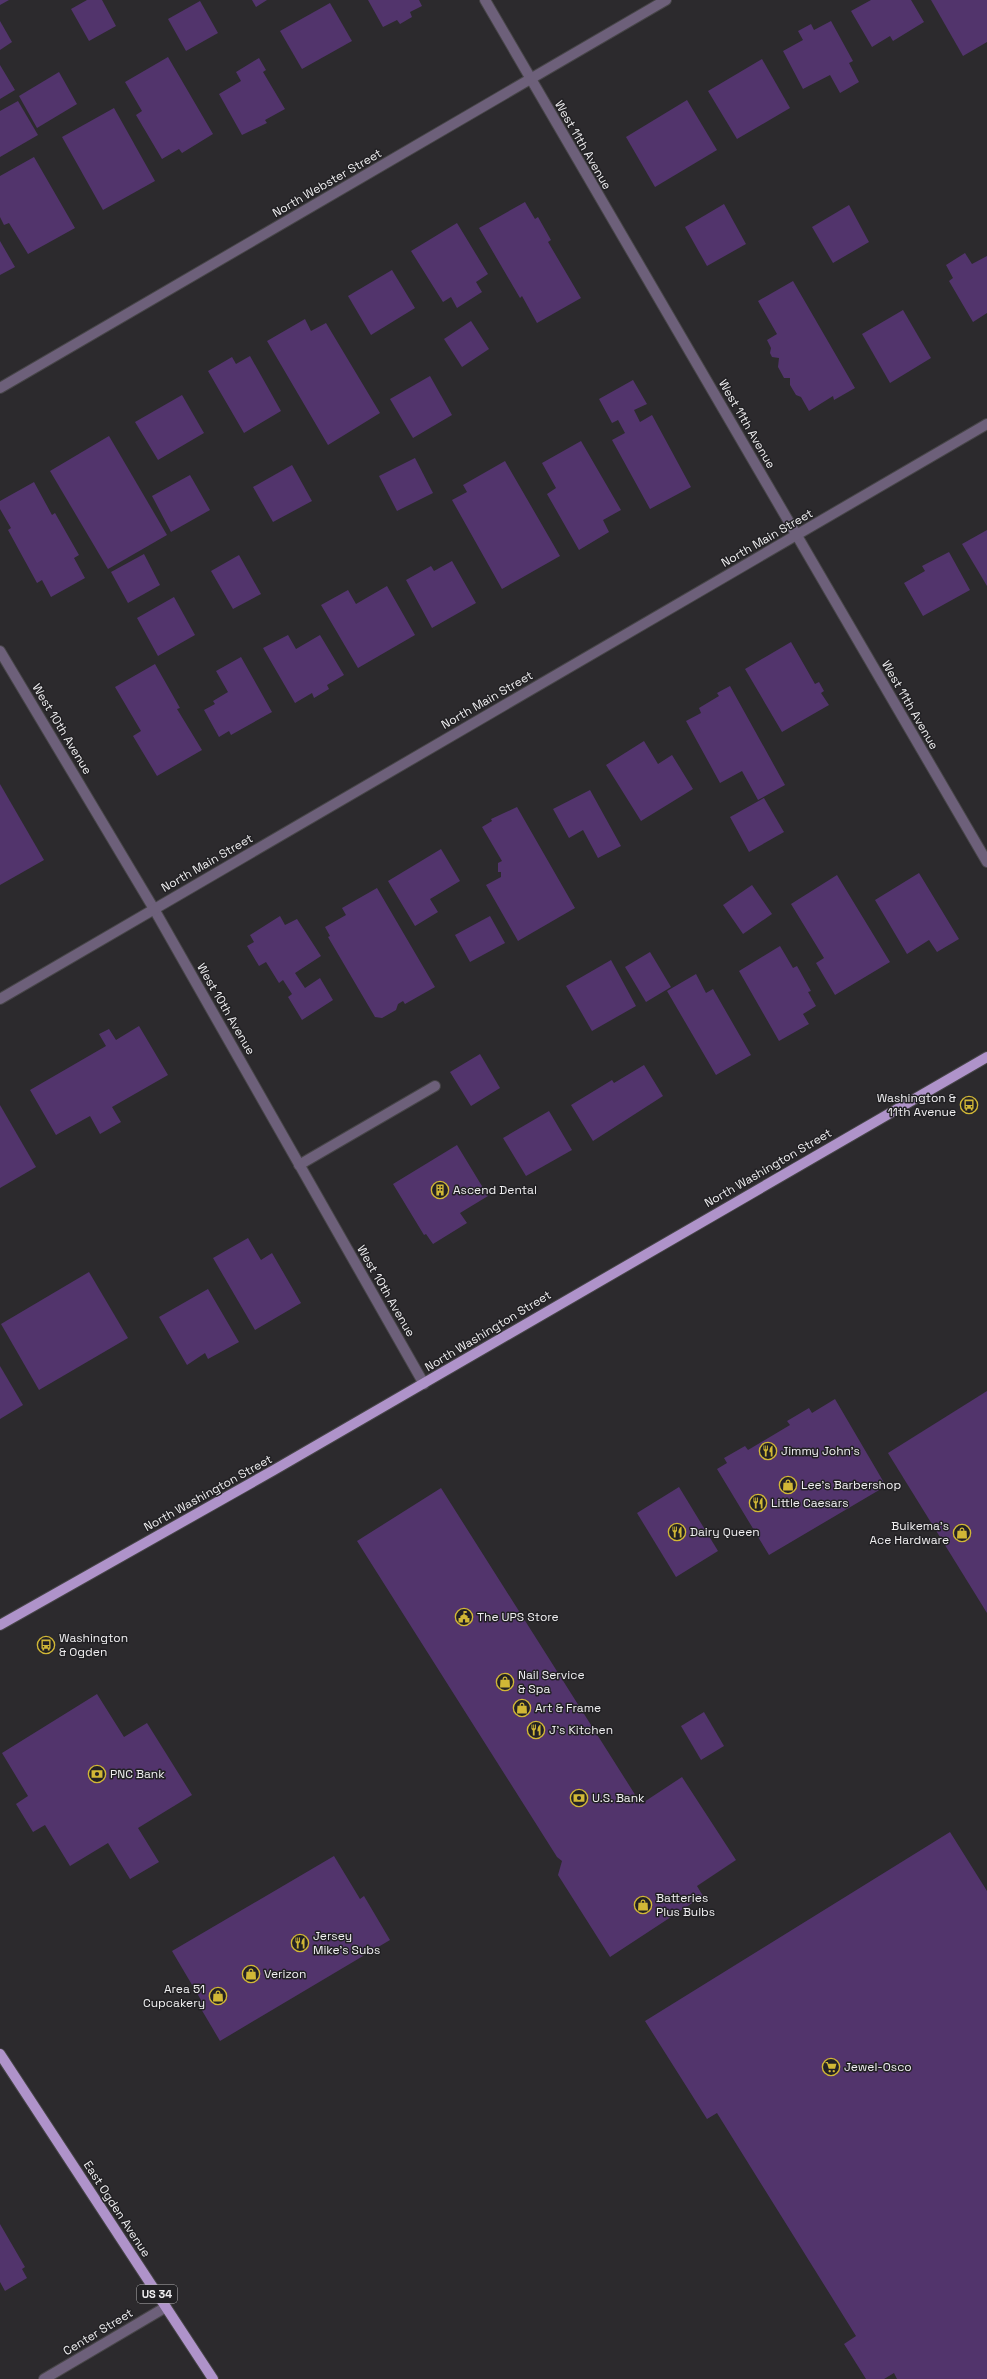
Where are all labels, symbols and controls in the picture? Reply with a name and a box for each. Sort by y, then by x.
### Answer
street label: West 11th Avenue [551,98,615,192]
street label: North Webster Street [269,145,385,221]
street label: West 11th Avenue [715,377,779,471]
street label: North Main Street [718,505,816,571]
street label: West 11th Avenue [878,658,942,752]
street label: North Main Street [438,667,536,733]
street label: West 10th Avenue [29,681,95,777]
street label: North Main Street [158,830,256,896]
street label: West 10th Avenue [193,960,259,1058]
place label: Washington & 11th Avenue [877,1090,956,1120]
bus stop icon: Washington & 11th Avenue [959,1095,979,1115]
street label: North Washington Street [701,1125,835,1211]
building icon: Ascend Dental [430,1180,450,1200]
place label: Ascend Dental [453,1182,537,1198]
street label: West 10th Avenue [353,1242,419,1340]
street label: North Washington Street [422,1287,554,1375]
restaurant icon: Jimmy John's [758,1441,778,1461]
place label: Jimmy John's [781,1443,860,1459]
street label: North Washington Street [141,1451,275,1535]
shop icon: Lee's Barbershop [778,1475,798,1495]
place label: Lee's Barbershop [801,1477,901,1493]
restaurant icon: Little Caesars [748,1493,768,1513]
place label: Little Caesars [771,1495,848,1511]
place label: Buikema's Ace Hardware [869,1518,949,1548]
restaurant icon: Dairy Queen [667,1522,687,1542]
shop icon: Buikema's Ace Hardware [952,1523,972,1543]
place label: Dairy Queen [690,1524,760,1540]
public building icon: The UPS Store [454,1607,474,1627]
place label: The UPS Store [477,1609,559,1625]
place label: Washington & Ogden [59,1630,128,1660]
bus stop icon: Washington & Ogden [36,1635,56,1655]
place label: Nail Service & Spa [518,1667,585,1697]
shop icon: Nail Service & Spa [495,1672,515,1692]
shop icon: Art & Frame [512,1698,532,1718]
place label: Art & Frame [535,1700,601,1716]
restaurant icon: J's Kitchen [526,1720,546,1740]
place label: J's Kitchen [549,1722,613,1738]
bank icon: PNC Bank [87,1764,107,1784]
place label: PNC Bank [110,1766,165,1782]
bank icon: U.S. Bank [569,1788,589,1808]
place label: U.S. Bank [592,1790,645,1806]
place label: Batteries Plus Bulbs [656,1890,715,1920]
shop icon: Batteries Plus Bulbs [633,1895,653,1915]
place label: Jersey Mike's Subs [313,1928,380,1958]
restaurant icon: Jersey Mike's Subs [290,1933,310,1953]
shop icon: Verizon [241,1964,261,1984]
place label: Verizon [264,1966,306,1982]
place label: Area 51 Cupcakery [143,1981,205,2011]
shop icon: Area 51 Cupcakery [208,1986,228,2006]
supermarket icon: Jewel-Osco [821,2057,841,2077]
place label: Jewel-Osco [844,2059,912,2075]
street label: East Ogden Avenue [80,2158,154,2260]
road number: US 34 [137,2285,177,2303]
street label: Center Street [60,2305,136,2359]

